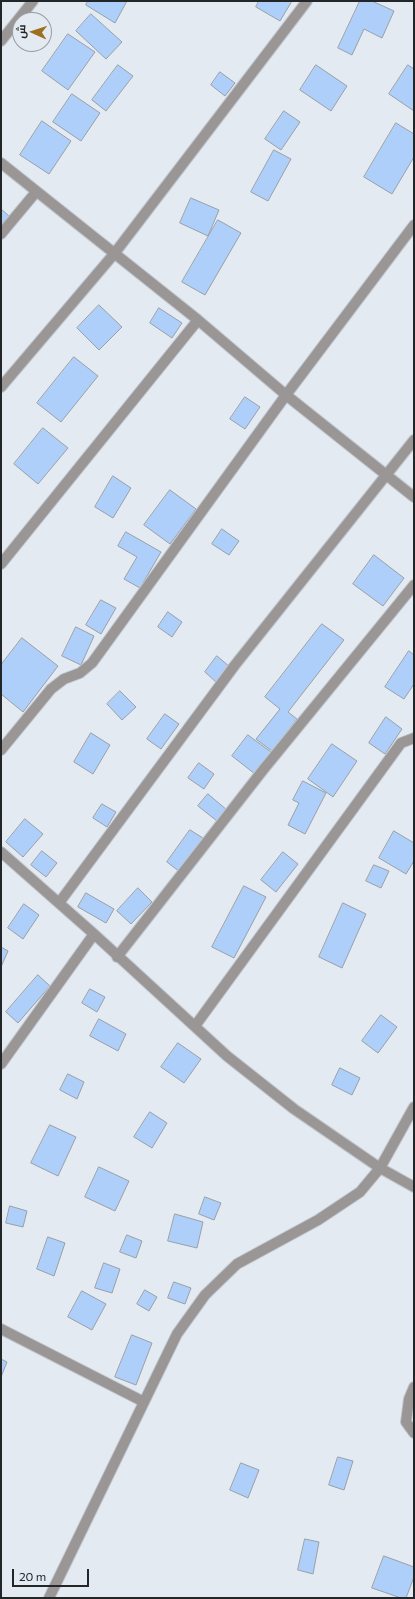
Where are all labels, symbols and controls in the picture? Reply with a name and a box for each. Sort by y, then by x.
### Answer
north arrow [12,12,52,52]
text: ش [14,24,27,39]
scale bar [14,1561,91,1587]
text: 20 m [19,1569,46,1583]

